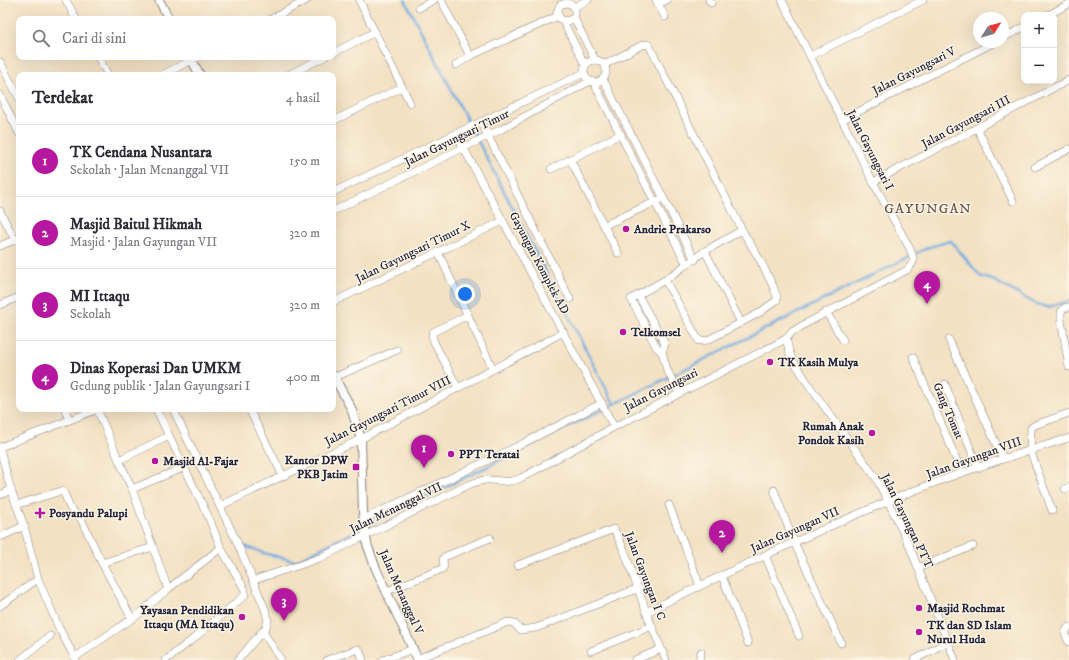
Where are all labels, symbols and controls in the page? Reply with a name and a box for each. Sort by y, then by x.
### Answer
north arrow [973,12,1009,48]
map controls [1021,12,1057,84]
button: + [1021,12,1057,48]
search box [16,16,336,60]
icon: search [30,27,52,49]
text: Cari di sini [62,29,126,48]
street label: Jalan Gayungsari V [869,43,958,99]
button: − [1021,48,1057,84]
text: Terdekat [32,87,93,109]
text: 4 hasil [286,90,320,106]
street label: Jalan Gayungsari III [918,92,1013,152]
street label: Jalan Gayungsari Timur [401,106,512,170]
street label: Jalan Gayungsari I [843,106,897,193]
text: TK Cendana Nusantara [70,143,212,162]
text: 1 [43,153,47,169]
text: 150 m [289,153,320,169]
text: Sekolah · Jalan Menanggal VII [70,162,229,178]
district label: GAYUNGAN [884,200,972,218]
street label: Gayungan Komplek AD [506,209,572,317]
text: Masjid Baitul Hikmah [70,215,202,234]
street label: Jalan Gayungsari Timur X [352,217,473,287]
place label: Andrie Prakarso [633,222,711,237]
marker: Andrie Prakarso [621,224,631,234]
text: 2 [42,225,48,241]
text: 320 m [289,225,320,241]
text: Masjid · Jalan Gayungan VII [70,234,217,250]
pin: 4 [914,271,940,304]
your location [455,284,475,304]
text: MI Ittaqu [70,287,130,306]
text: 3 [43,297,47,313]
text: 320 m [289,297,320,313]
text: Sekolah [70,306,111,322]
place label: Telkomsel [630,325,681,340]
marker: Telkomsel [618,327,628,337]
place label: TK Kasih Mulya [777,355,859,370]
marker: TK Kasih Mulya [765,357,775,367]
text: Dinas Koperasi Dan UMKM [70,359,241,378]
street label: Jalan Gayungsari [621,365,700,415]
text: 4 [41,369,49,385]
text: 400 m [286,369,320,385]
street label: Jalan Gayungsari Timur VIII [321,373,454,450]
text: Gedung publik · Jalan Gayungsari I [70,378,250,394]
street label: Gang Tomat [929,381,967,442]
place label: Rumah Anak Pondok Kasih [798,419,865,448]
marker: Rumah Anak Pondok Kasih [867,428,877,438]
street label: Jalan Gayungan VIII [923,434,1024,483]
pin: 1 [411,435,437,468]
place label: PPT Teratai [459,447,519,462]
marker: PPT Teratai [446,449,456,459]
place label: Kantor DPW PKB Jatim [285,453,349,482]
place label: Masjid Al-Fajar [163,454,239,469]
marker: Masjid Al-Fajar [150,456,160,466]
marker: Kantor DPW PKB Jatim [351,462,361,472]
street label: Jalan Gayungan PTT [877,470,936,571]
street label: Jalan Menanggal VII [346,479,445,537]
street label: Jalan Gayungan VII [747,504,842,557]
place label: Posyandu Palupi [49,506,128,521]
marker: Posyandu Palupi [34,507,46,519]
pin: 2 [709,520,735,553]
street label: Jalan Gayungan I C [621,529,669,622]
street label: Jalan Menanggal V [375,546,427,637]
pin: 3 [271,588,297,621]
place label: Masjid Rochmat [927,601,1005,616]
place label: Yayasan Pendidikan Ittaqu (MA Ittaqu) [139,603,235,632]
marker: Masjid Rochmat [914,603,924,613]
marker: Yayasan Pendidikan Ittaqu (MA Ittaqu) [237,612,247,622]
place label: TK dan SD Islam Nurul Huda [926,618,1012,647]
marker: TK dan SD Islam Nurul Huda [914,627,924,637]

